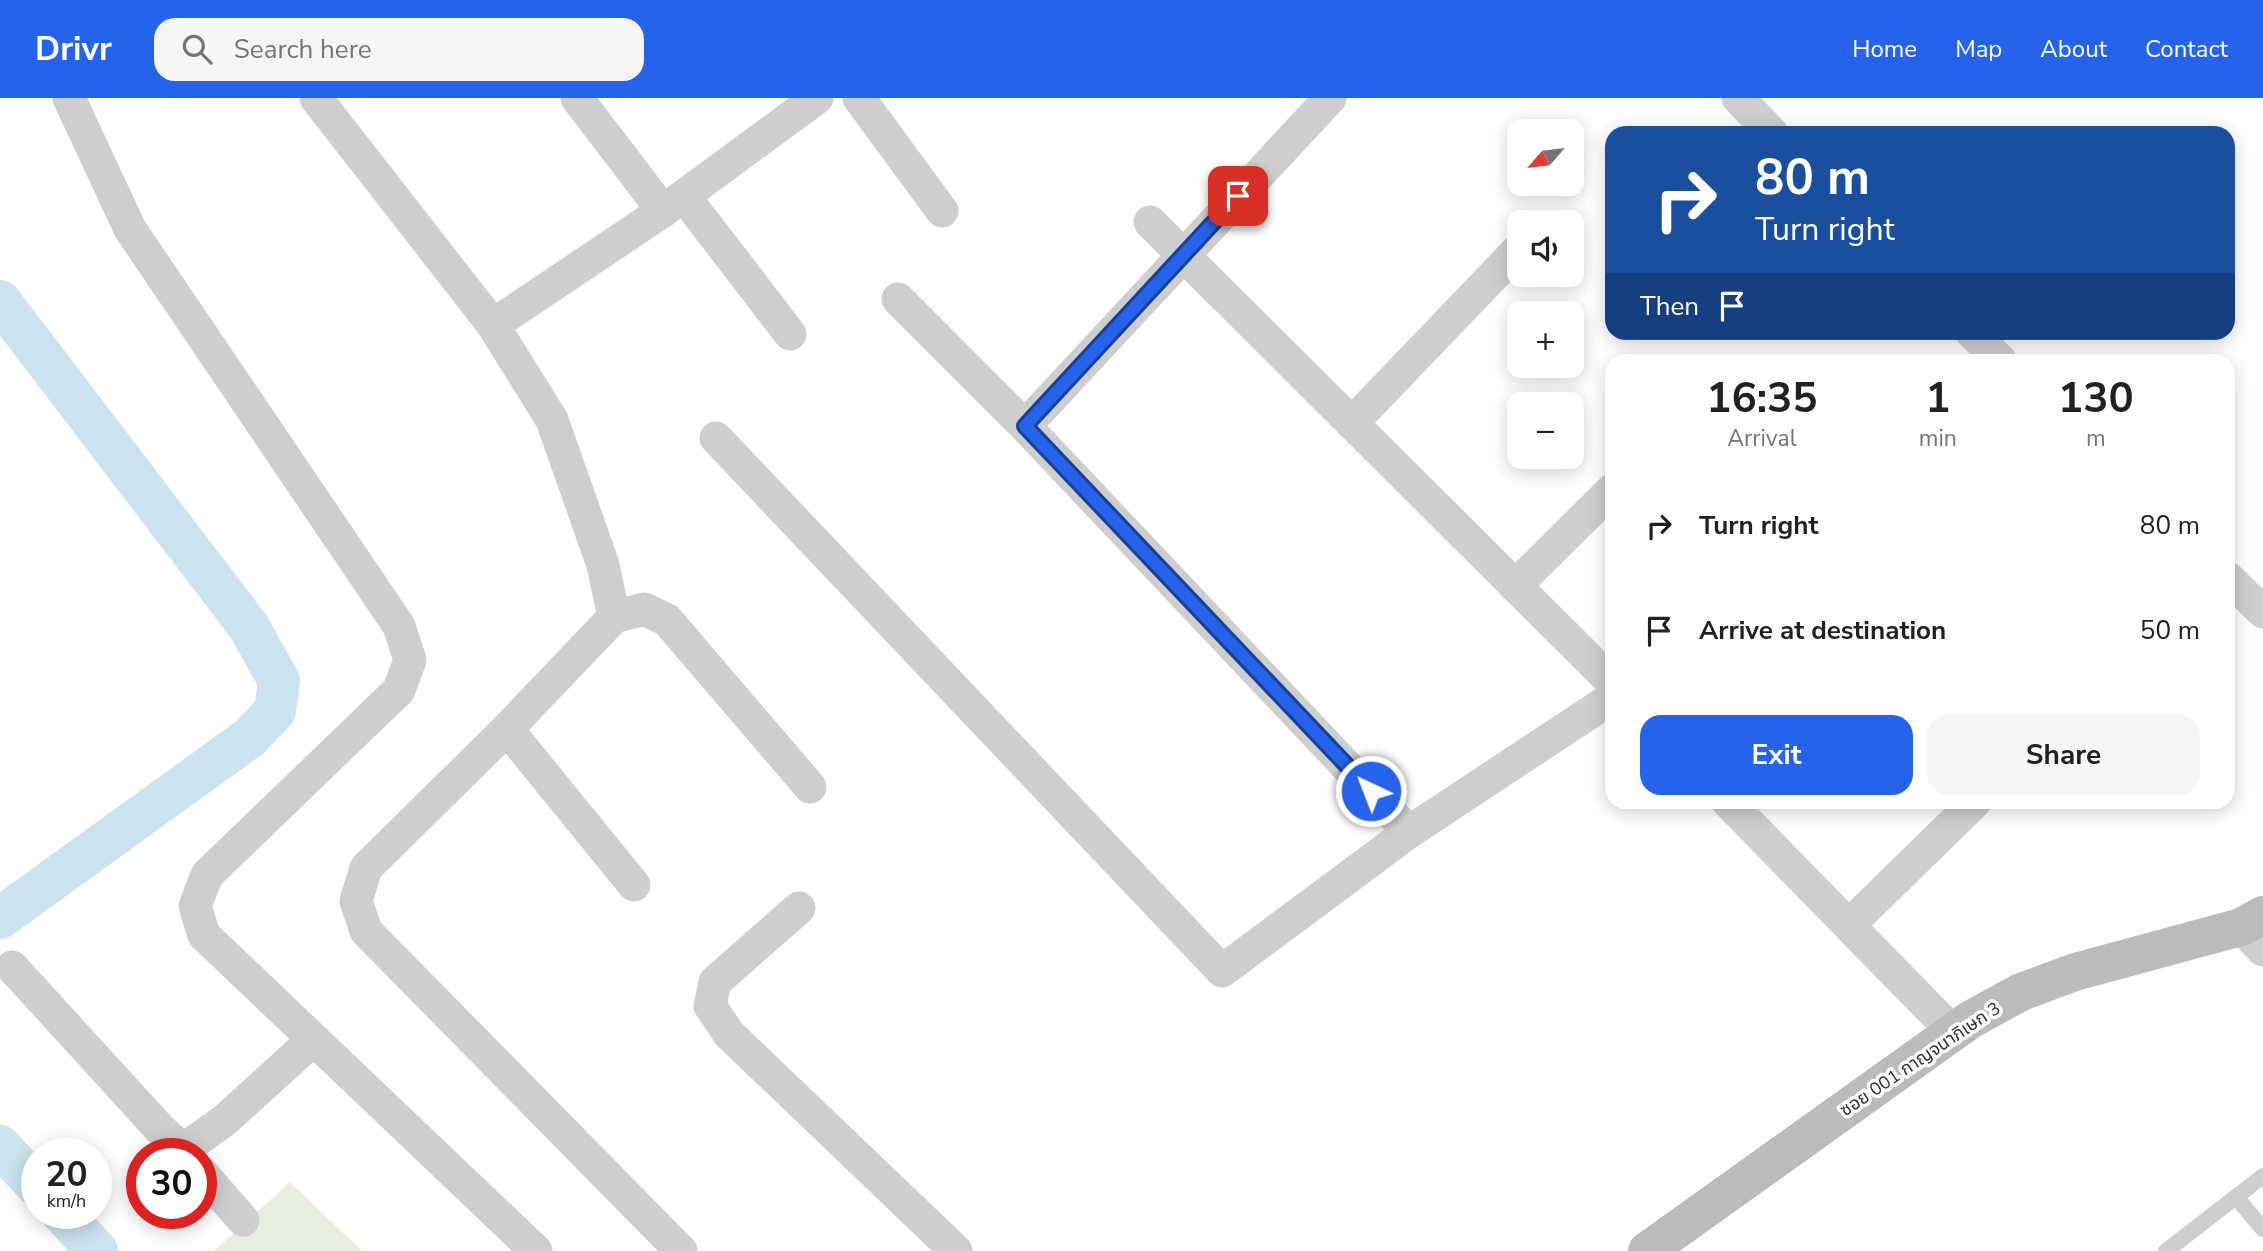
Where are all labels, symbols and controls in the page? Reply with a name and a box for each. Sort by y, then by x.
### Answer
search box [154,18,644,81]
text: Drivr [35,27,112,72]
icon: search [178,30,216,68]
text: Search here [234,32,372,67]
text: Home [1852,33,1917,65]
text: Map [1955,33,2002,65]
text: About [2040,33,2107,65]
text: Contact [2145,33,2228,65]
north arrow [1507,119,1584,196]
map controls [1507,119,1584,469]
text: 80 m [1755,144,1870,211]
icon: right [1640,154,1731,245]
pin [1208,166,1268,226]
icon: arrive [1219,177,1257,215]
text: Turn right [1755,208,1895,251]
button: sound [1507,210,1584,287]
icon: arrive [1713,287,1751,325]
text: Then [1640,289,1699,324]
button: + [1507,301,1584,378]
text: 16:35 [1706,370,1817,427]
text: 1 [1925,370,1950,427]
text: 130 [2058,370,2134,427]
button: − [1507,392,1584,469]
text: Arrival [1727,423,1796,454]
text: min [1919,423,1957,454]
text: m [2086,423,2106,454]
icon: right [1640,507,1678,545]
text: Turn right [1699,508,1818,543]
text: 80 m [2140,508,2200,543]
icon: arrive [1640,612,1678,650]
text: Arrive at destination [1699,613,1946,648]
text: 50 m [2140,613,2200,648]
button: Exit [1640,715,1913,795]
button: Share [1927,715,2200,795]
position arrow [1334,754,1408,828]
street label: ซอย 001 กาญจนาภิเษก 3 [1835,996,2005,1122]
speed limit sign: 30 [126,1138,217,1229]
text: 20 [45,1151,88,1198]
text: km/h [47,1189,86,1213]

